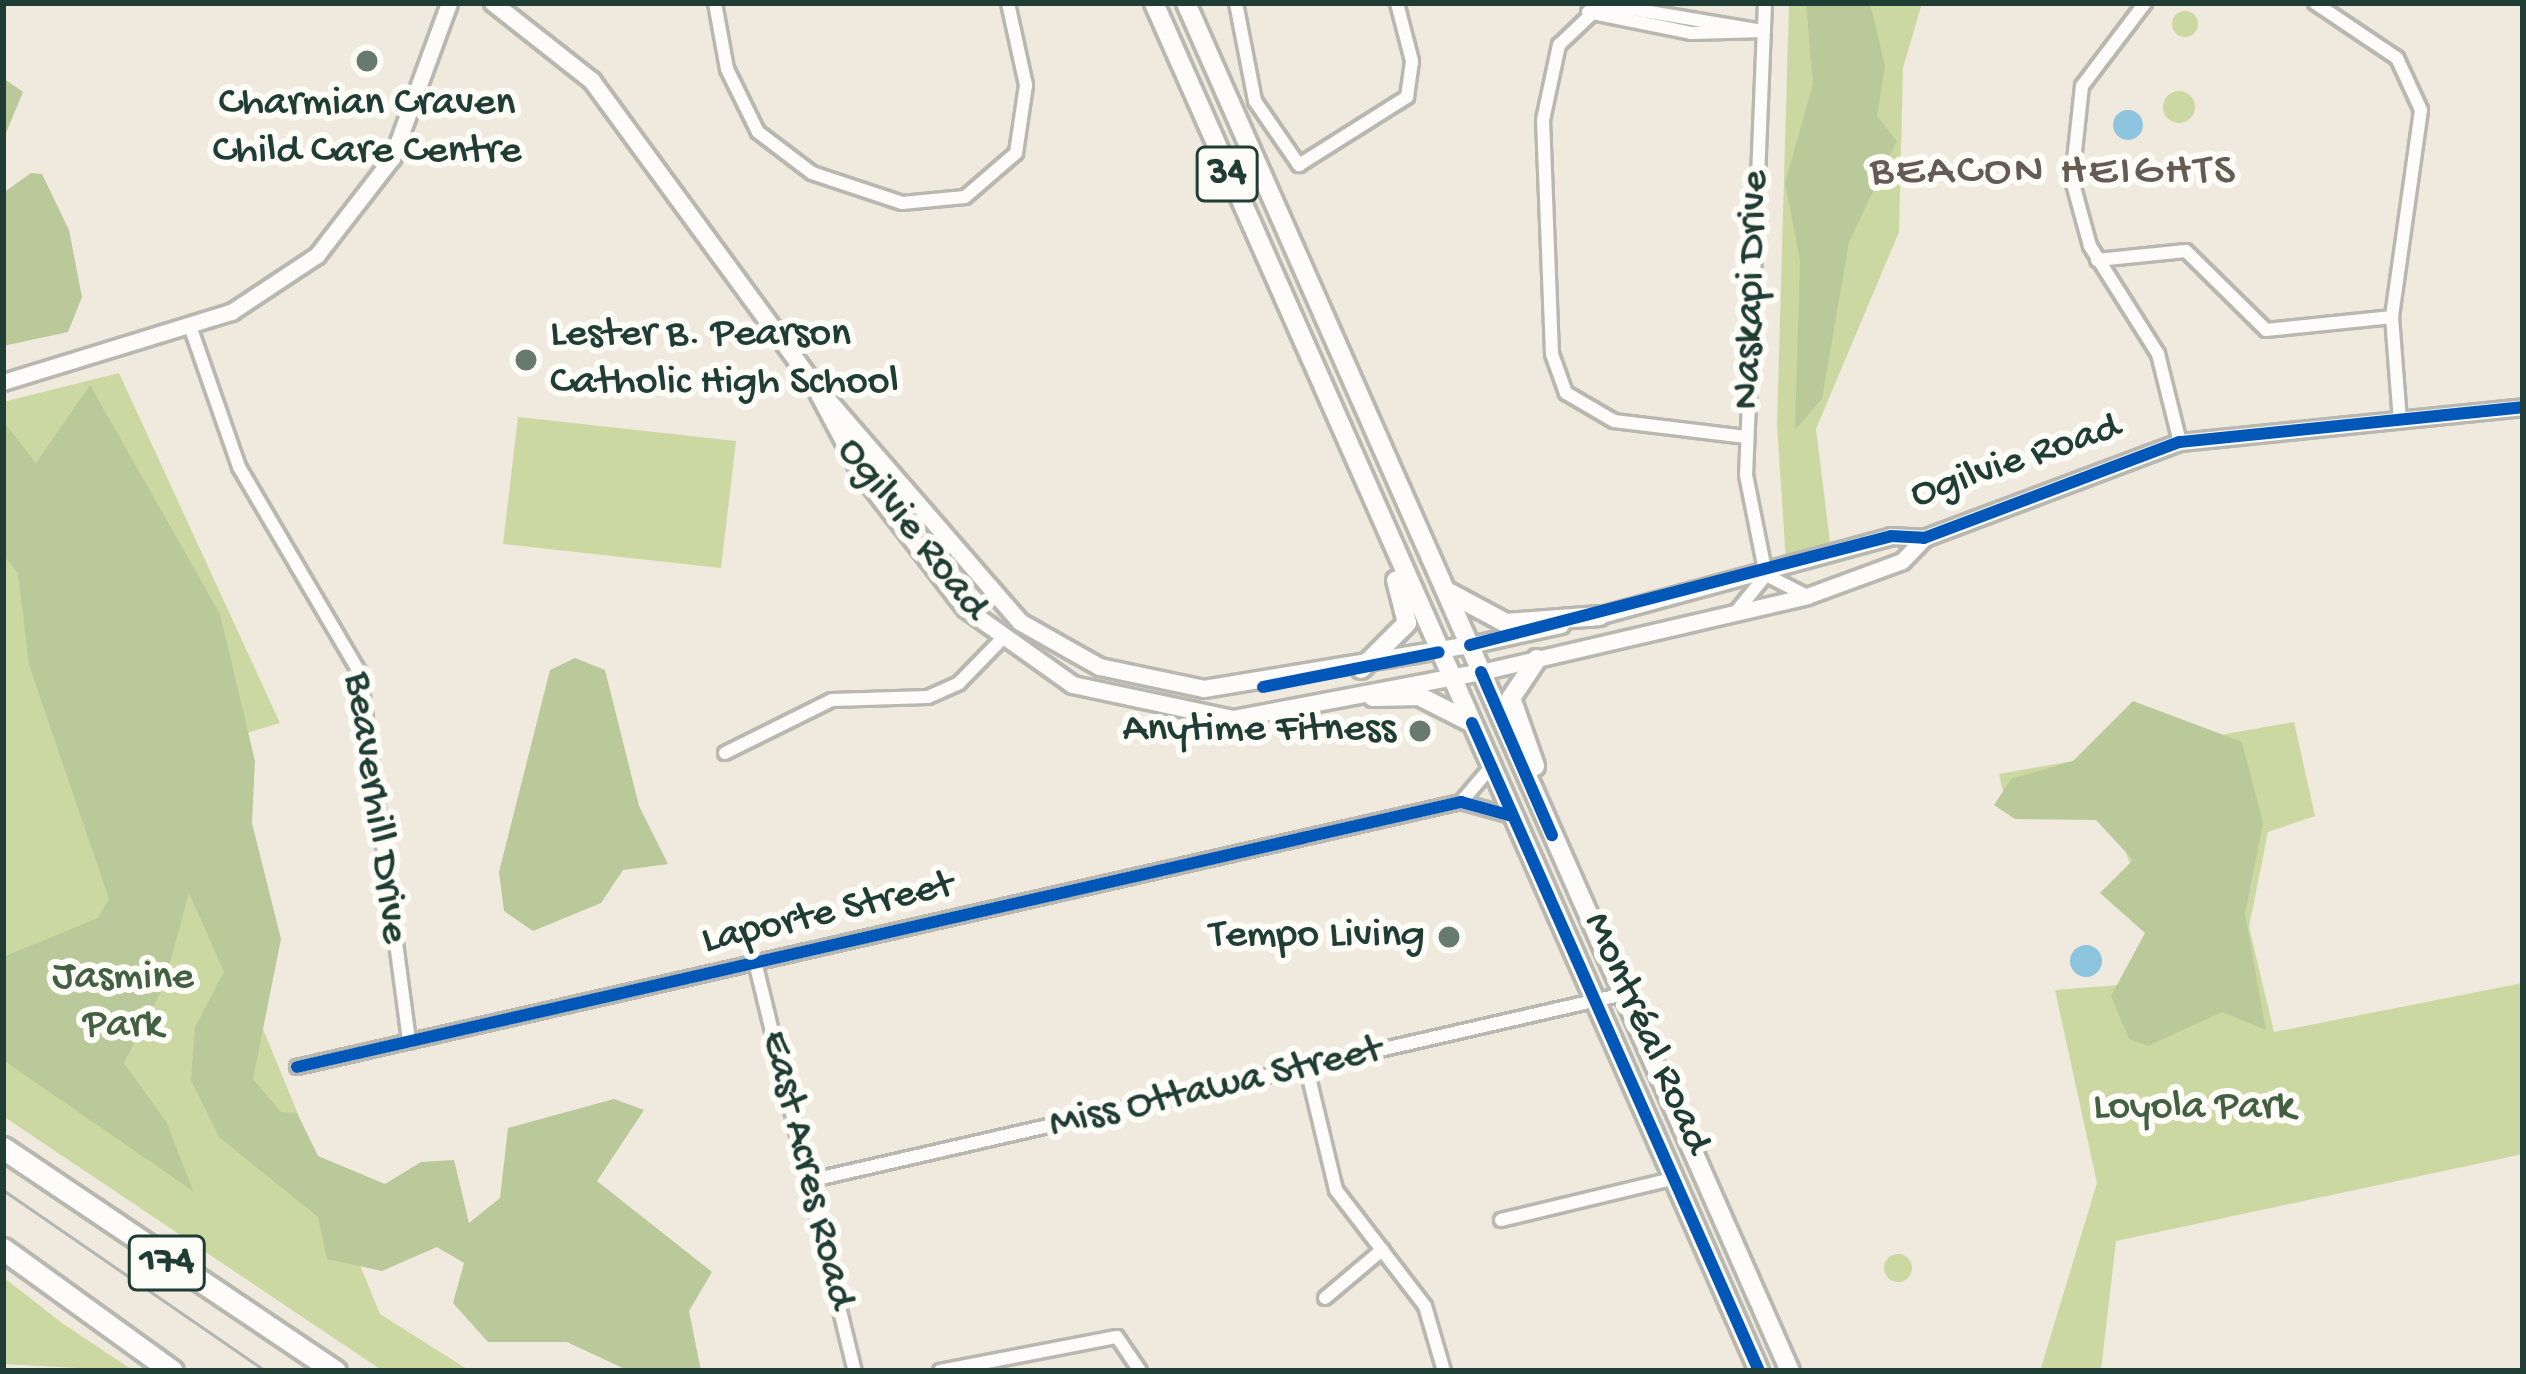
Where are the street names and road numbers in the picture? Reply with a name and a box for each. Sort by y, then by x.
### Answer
road number: 34 [1194,141,1260,207]
street label: Naskapi Drive [1724,169,1782,411]
street label: Ogilvie Road [1904,404,2128,522]
street label: Ogilvie Road [824,428,998,632]
street label: Beaverhill Drive [330,669,418,947]
street label: Laporte Street [697,862,959,968]
street label: Montréal Road [1569,906,1721,1162]
street label: East Acres Road [747,1026,865,1314]
street label: Miss Ottawa Street [1045,1026,1387,1152]
road number: 174 [125,1230,209,1296]

